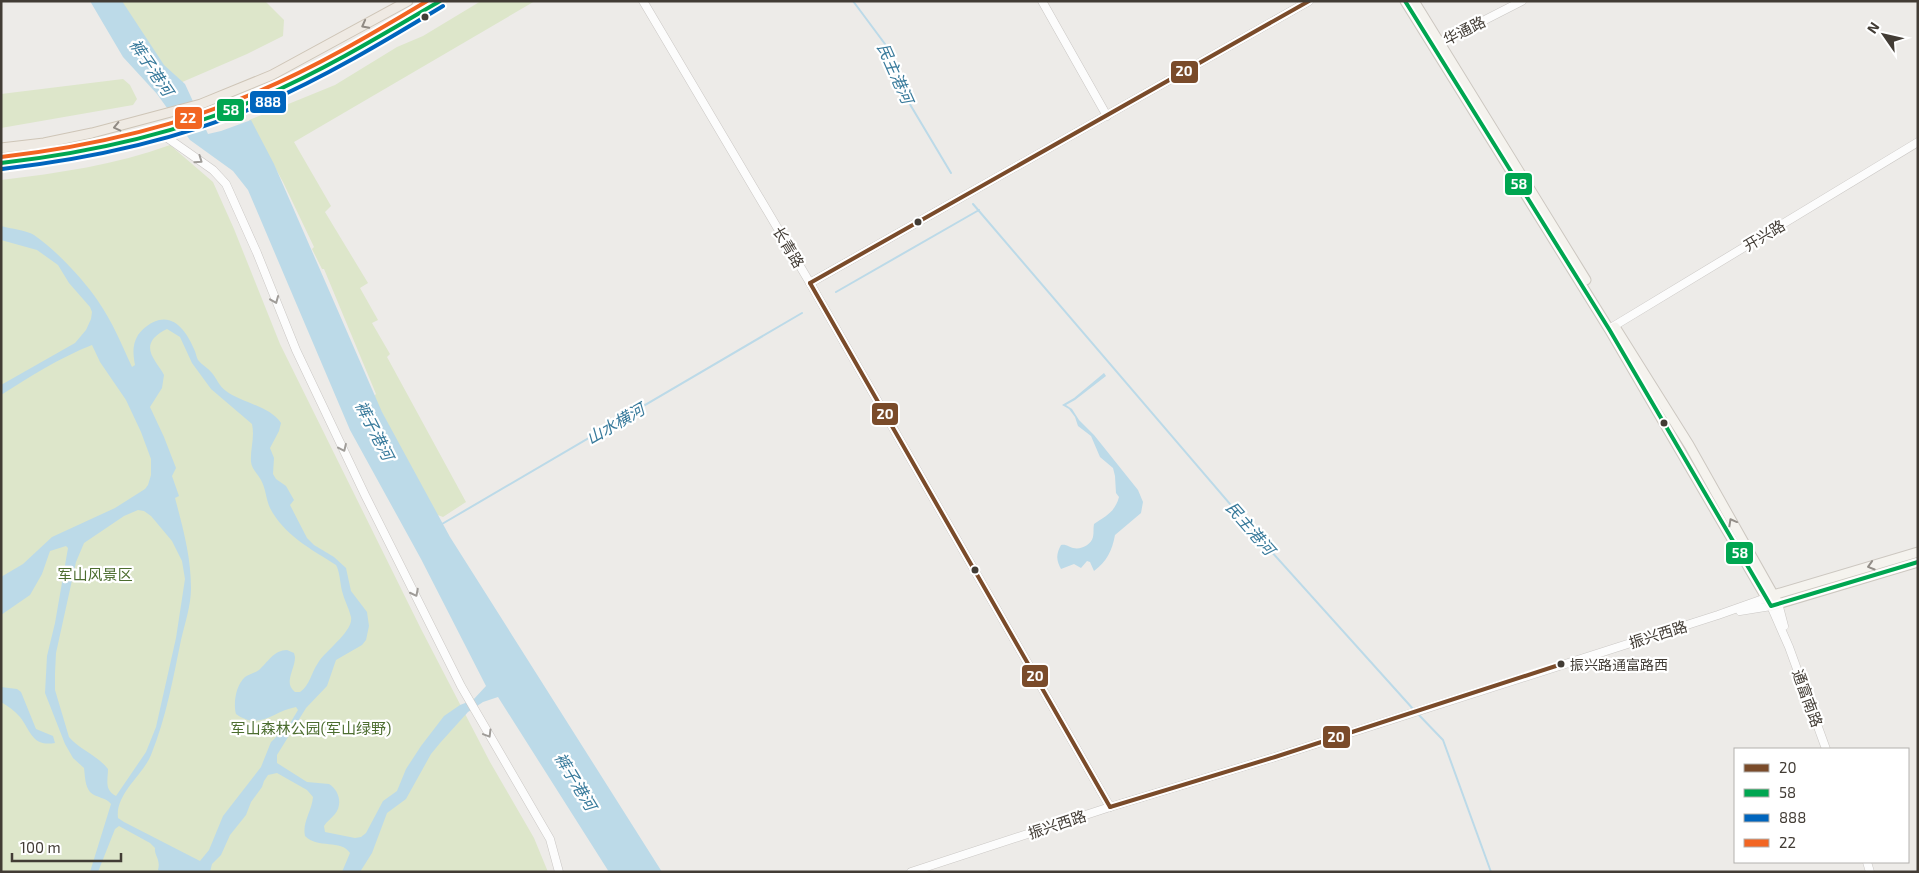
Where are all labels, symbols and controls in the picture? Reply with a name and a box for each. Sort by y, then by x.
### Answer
north arrow [1859,10,1909,60]
unlabelled marker [420,12,430,22]
street label: 华通路 [1440,12,1488,48]
one-way arrow [361,19,370,29]
text: N [1863,19,1883,36]
water label: 裤子港河 [126,35,179,101]
water label: 民主港河 [874,40,919,109]
line badge: 20 [1170,60,1199,84]
text: 20 [1176,62,1193,79]
line badge: 888 [249,90,287,114]
text: 888 [255,93,281,110]
line badge: 58 [216,98,245,122]
text: 58 [223,101,239,118]
line badge: 22 [174,106,203,130]
text: 22 [180,109,196,126]
one-way arrow [112,121,121,132]
one-way arrow [193,154,203,163]
line badge: 58 [1504,172,1533,196]
text: 58 [1511,175,1527,192]
street label: 开兴路 [1740,216,1788,254]
unlabelled marker [913,217,923,227]
street label: 长青路 [770,223,808,271]
one-way arrow [269,295,279,304]
water label: 裤子港河 [352,397,399,465]
water label: 山水横河 [583,397,650,447]
line badge: 20 [871,402,899,426]
text: 20 [877,405,894,422]
unlabelled marker [1659,418,1669,428]
one-way arrow [337,443,347,452]
water label: 民主港河 [1223,498,1281,561]
one-way arrow [1728,518,1738,527]
line badge: 58 [1725,541,1754,565]
text: 58 [1732,544,1748,561]
one-way arrow [1867,560,1876,570]
park label: 军山风景区 [57,565,133,583]
unlabelled marker [970,565,980,575]
one-way arrow [409,588,419,597]
street label: 振兴西路 [1627,617,1689,651]
place label: 振兴路通富路西 [1570,656,1668,673]
marker: 振兴路通富路西 [1556,659,1566,669]
line badge: 20 [1021,664,1049,688]
text: 20 [1027,667,1044,684]
street label: 通富南路 [1789,667,1827,729]
park label: 军山森林公园(军山绿野) [231,719,391,737]
line badge: 20 [1322,725,1351,749]
one-way arrow [482,728,492,737]
text: 20 [1328,728,1345,745]
legend [1734,748,1909,863]
water label: 裤子港河 [551,749,602,816]
text: 20 [1779,758,1796,776]
text: 58 [1779,783,1796,801]
street label: 振兴西路 [1026,806,1088,842]
text: 888 [1779,808,1806,826]
scale bar [12,830,121,862]
text: 22 [1779,833,1796,851]
text: 100 m [20,838,61,856]

